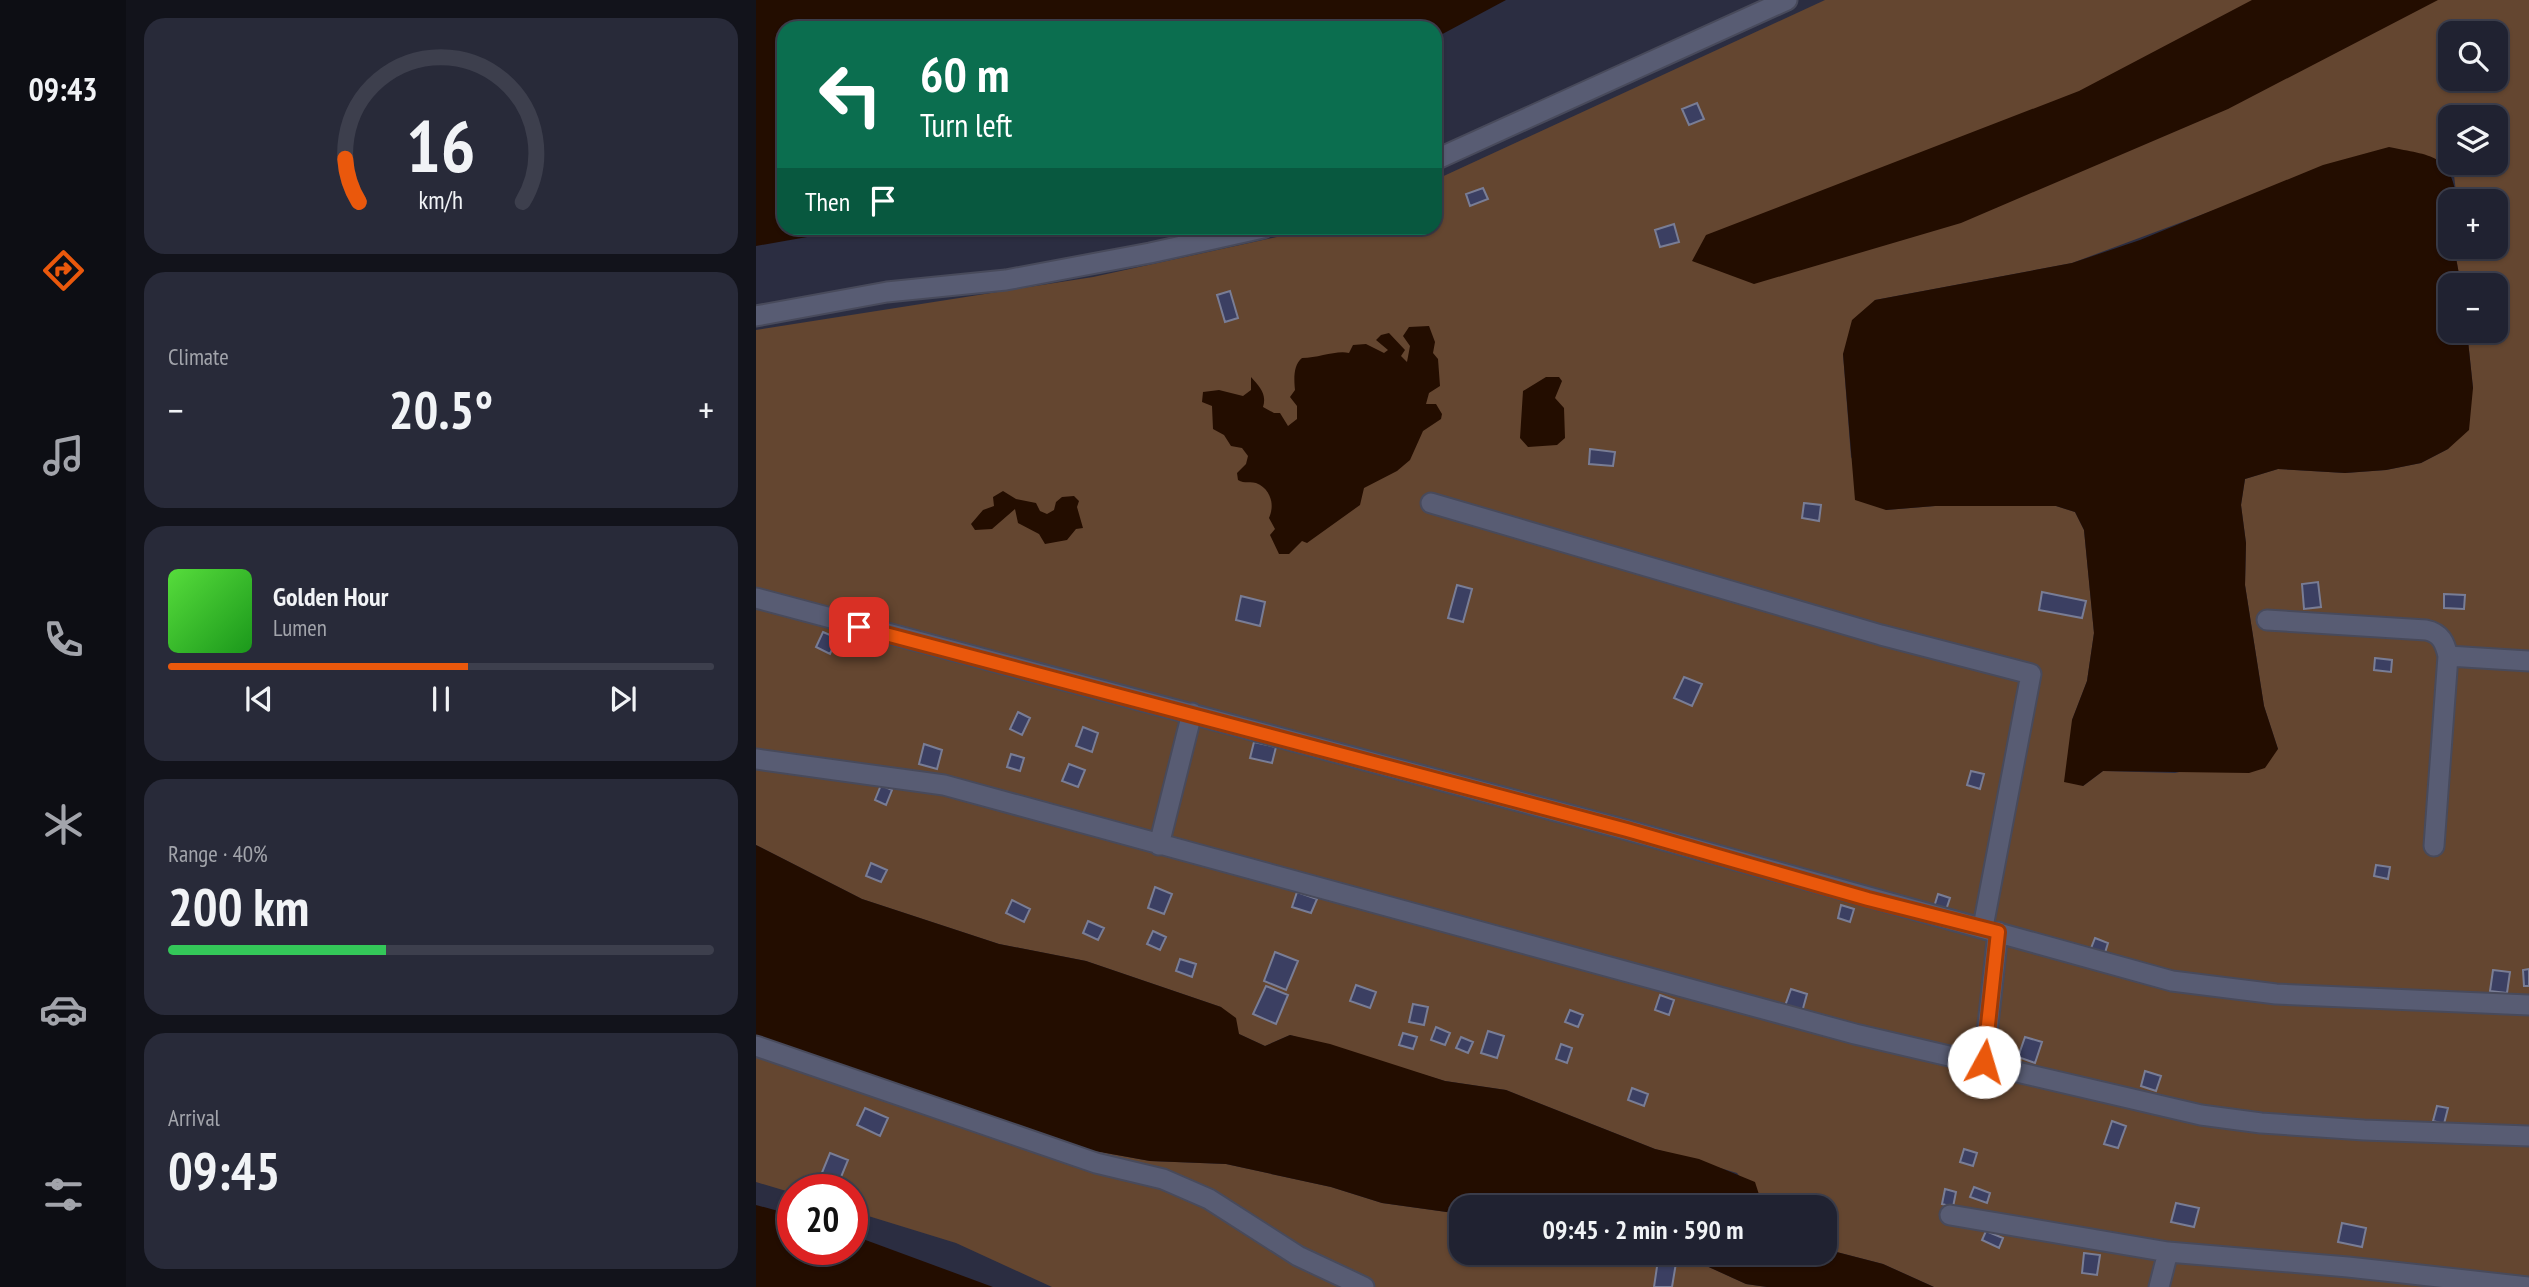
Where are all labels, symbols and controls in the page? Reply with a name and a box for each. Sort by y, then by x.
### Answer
map controls [2438,21,2508,343]
button: search [2438,21,2508,91]
text: 60 m [920,42,1009,106]
icon: left [805,49,896,140]
text: 09:43 [28,68,98,110]
text: 16 [406,98,476,192]
text: Turn left [920,104,1012,146]
button: layers [2438,105,2508,175]
icon: arrive [864,182,902,220]
text: km/h [419,184,463,216]
text: Then [805,185,850,218]
button: + [2438,189,2508,259]
icon: directions [39,246,88,295]
button: − [2438,273,2508,343]
text: Climate [168,342,229,371]
text: 20.5° [389,376,493,443]
text: − [168,385,184,434]
text: + [698,385,714,434]
icon: music [39,431,88,480]
text: Golden Hour [273,580,388,613]
pin [829,597,889,657]
icon: arrive [840,608,878,646]
text: Lumen [273,613,327,642]
icon: phone [39,615,88,664]
icon: previous [240,680,278,718]
icon: pause [422,680,460,718]
icon: next [604,680,642,718]
icon: climate [39,800,88,849]
text: Range · 40% [168,839,268,868]
text: 200 km [168,873,309,940]
icon: car [39,985,88,1034]
position arrow [1947,1025,2021,1099]
text: Arrival [168,1103,220,1132]
text: 09:45 [168,1137,280,1204]
icon: filters [39,1170,88,1219]
speed limit sign: 20 [777,1174,868,1265]
text: 09:45 · 2 min · 590 m [1543,1213,1743,1246]

